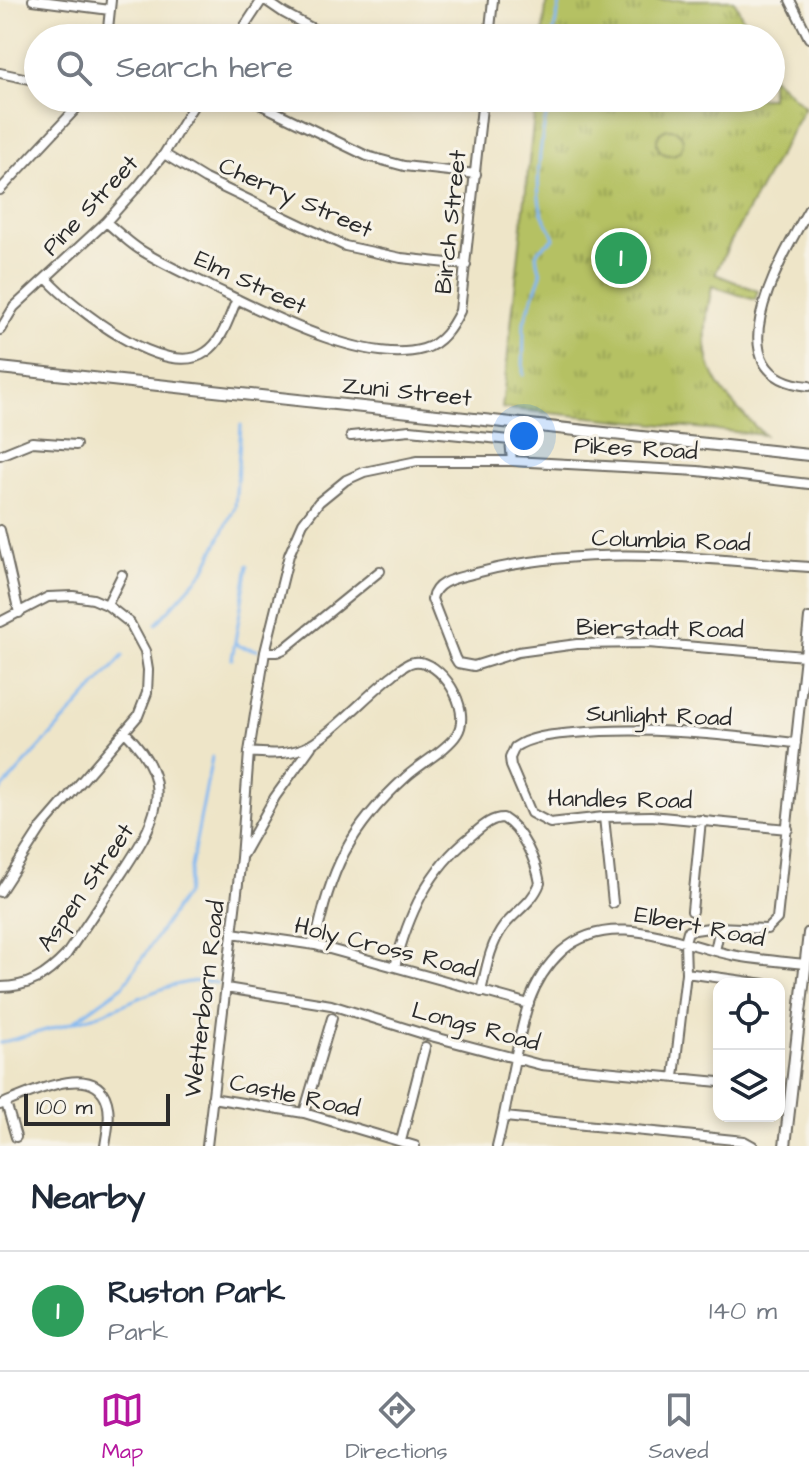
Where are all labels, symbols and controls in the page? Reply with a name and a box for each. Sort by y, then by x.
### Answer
search box [24,24,785,112]
icon: search [52,46,96,90]
text: Search here [116,47,293,89]
street label: Pine Street [35,147,147,264]
street label: Birch Street [427,148,475,296]
street label: Cherry Street [213,149,378,248]
pin: 1 [595,228,647,288]
street label: Elm Street [189,242,313,324]
street label: Zuni Street [340,368,474,416]
your location [504,416,544,456]
street label: Pikes Road [573,429,698,469]
street label: Columbia Road [591,521,751,561]
street label: Bierstadt Road [576,611,744,647]
street label: Sunlight Road [586,696,732,737]
street label: Handles Road [547,782,693,818]
street label: Aspen Street [29,816,143,959]
street label: Elbert Road [632,898,768,956]
street label: Wetterborn Road [176,899,234,1100]
street label: Holy Cross Road [291,909,481,988]
map controls [713,978,785,1122]
button: locate [713,978,785,1050]
street label: Longs Road [408,994,544,1061]
button: layers [713,1050,785,1122]
street label: Castle Road [226,1066,363,1126]
scale bar [24,1090,170,1126]
text: 100 m [36,1092,93,1123]
text: Nearby [32,1174,146,1222]
text: Ruston Park [108,1272,285,1314]
text: 1 [56,1293,60,1329]
text: 140 m [709,1293,777,1329]
text: Park [108,1314,168,1350]
tab: Map [100,1388,144,1467]
tab: Directions [345,1388,448,1467]
tab: Saved [649,1388,709,1467]

